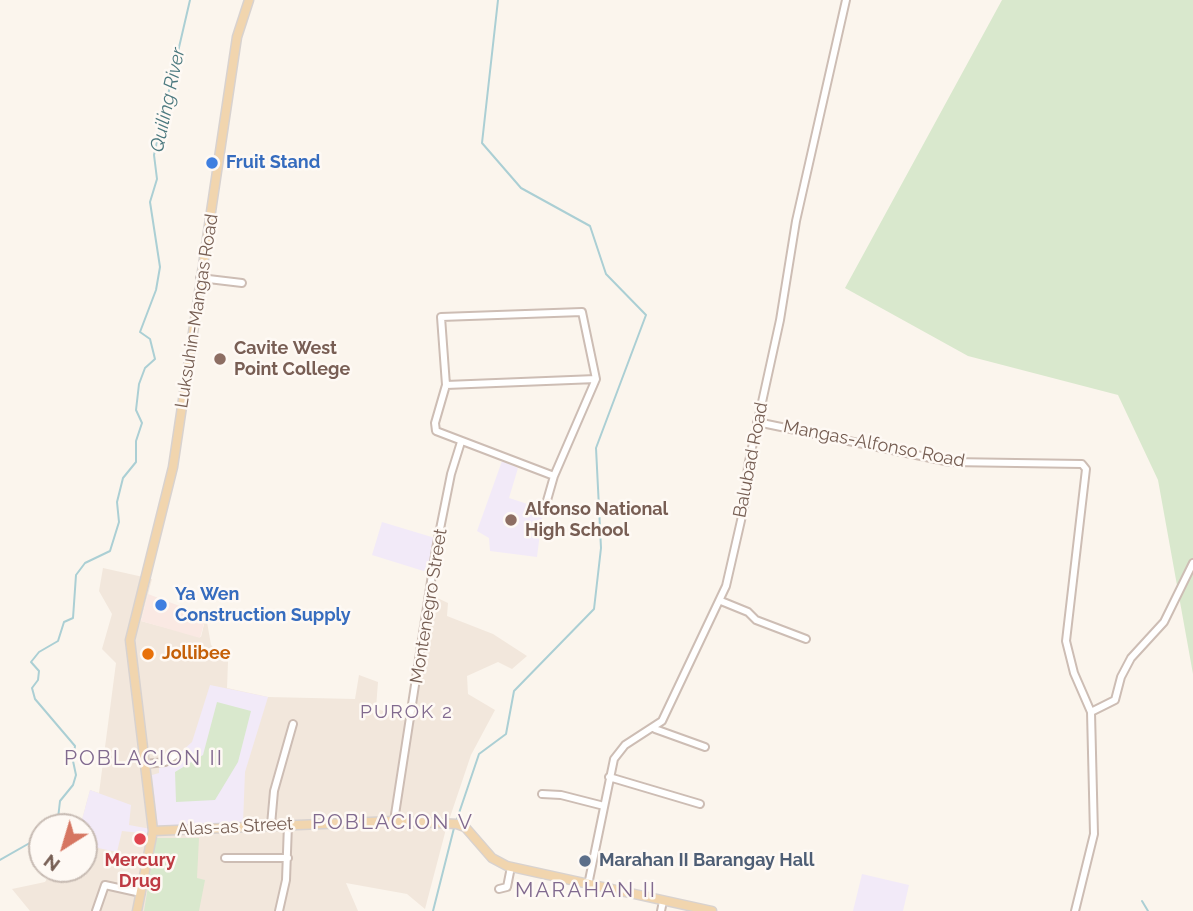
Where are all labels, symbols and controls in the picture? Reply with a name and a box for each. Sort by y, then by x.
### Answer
water label: Quiling River [146,46,190,154]
place label: Fruit Stand [226,152,320,174]
marker: Fruit Stand [204,155,220,171]
street label: Luksuhin-Mangas Road [171,213,223,409]
place label: Cavite West Point College [234,338,350,380]
marker: Cavite West Point College [212,351,228,367]
street label: Balubad Road [729,400,773,520]
street label: Mangas-Alfonso Road [782,416,966,472]
place label: Alfonso National High School [525,499,668,542]
marker: Alfonso National High School [503,512,519,528]
street label: Montenegro Street [406,527,452,685]
place label: Ya Wen Construction Supply [175,584,351,626]
marker: Ya Wen Construction Supply [153,597,169,613]
place label: Jollibee [162,643,231,665]
marker: Jollibee [140,646,156,662]
district label: PUROK 2 [361,701,453,723]
district label: POBLACION II [65,746,223,772]
district label: POBLACION V [313,810,473,836]
north arrow [28,813,98,883]
street label: Alas-as Street [176,813,294,841]
marker: Mercury Drug [132,831,148,847]
text: N [39,850,64,876]
place label: Mercury Drug [104,850,176,892]
place label: Marahan II Barangay Hall [599,850,814,872]
marker: Marahan II Barangay Hall [577,853,593,869]
district label: MARAHAN II [516,878,656,904]

